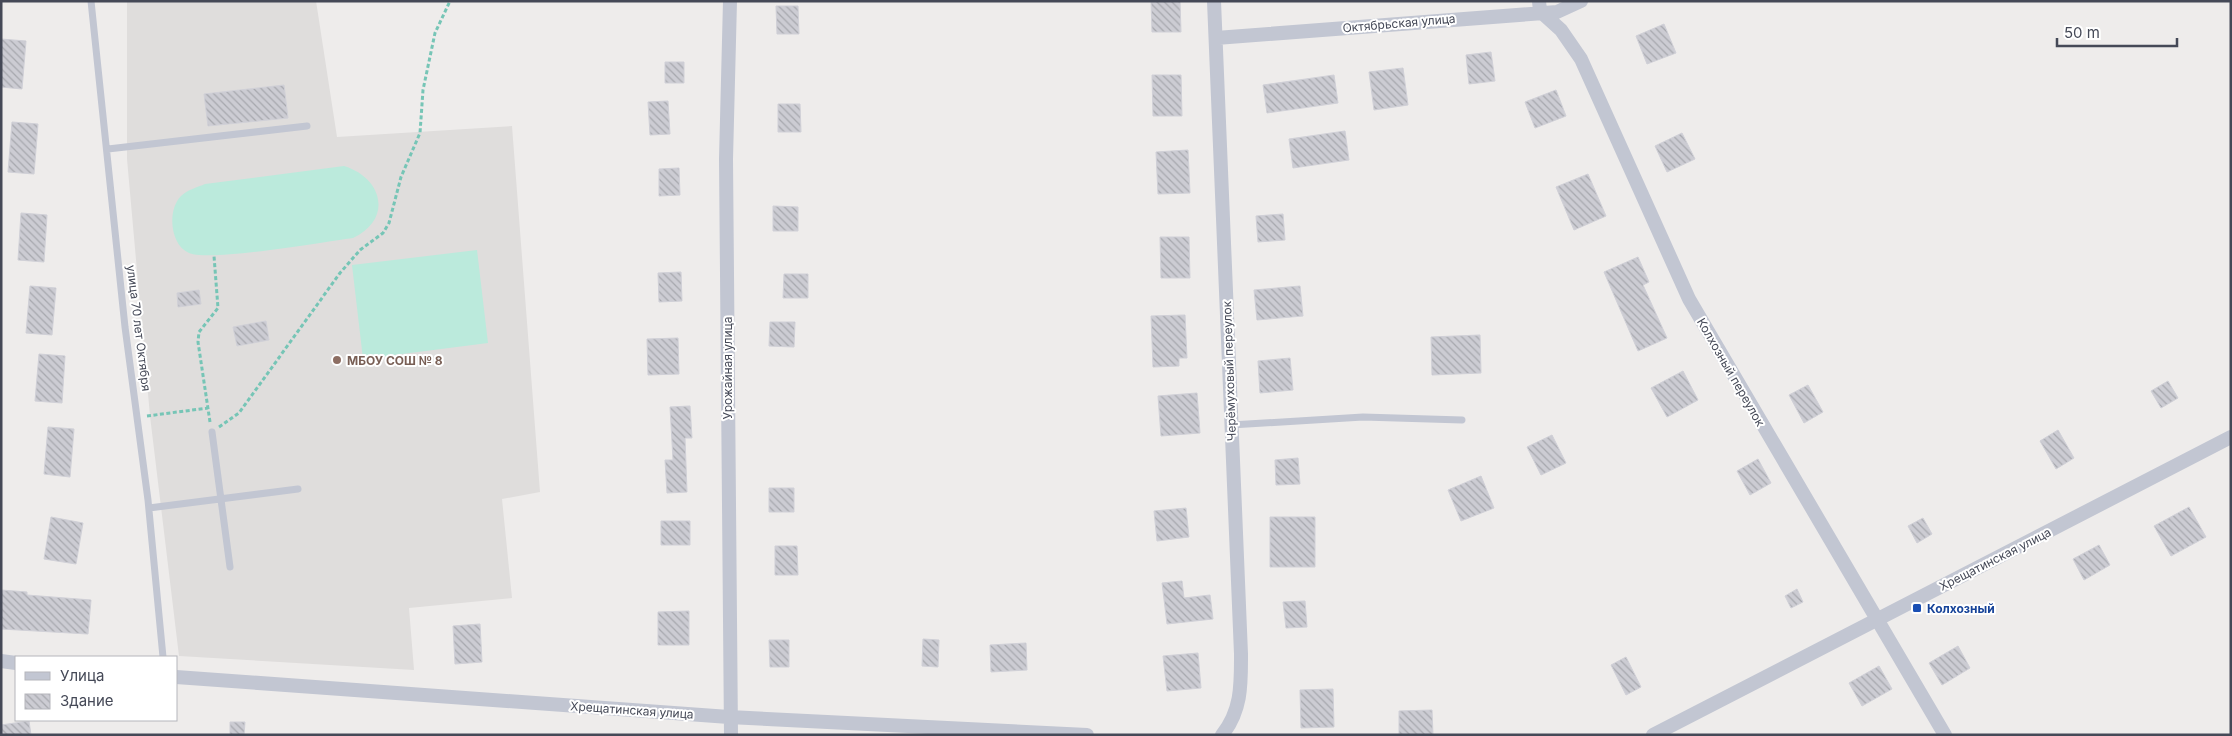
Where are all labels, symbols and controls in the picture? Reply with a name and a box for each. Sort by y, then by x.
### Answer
street label: Октябрьская улица [1342,11,1456,35]
scale bar [2057,15,2177,47]
text: 50 m [2064,23,2100,42]
street label: улица 70 лет Октября [124,264,154,392]
street label: Черёмуховый переулок [1219,300,1239,441]
street label: Колхозный переулок [1694,315,1768,429]
street label: Урожайная улица [720,317,735,419]
place label: МБОУ СОШ № 8 [347,353,443,368]
marker: МБОУ СОШ № 8 [331,354,343,366]
street label: Хрещатинская улица [1937,524,2053,594]
place label: Колхозный [1927,601,1995,616]
marker: Колхозный [1911,602,1923,614]
legend [15,656,178,721]
text: Улица [60,666,104,685]
text: Здание [60,691,114,710]
street label: Хрещатинская улица [570,698,694,722]

